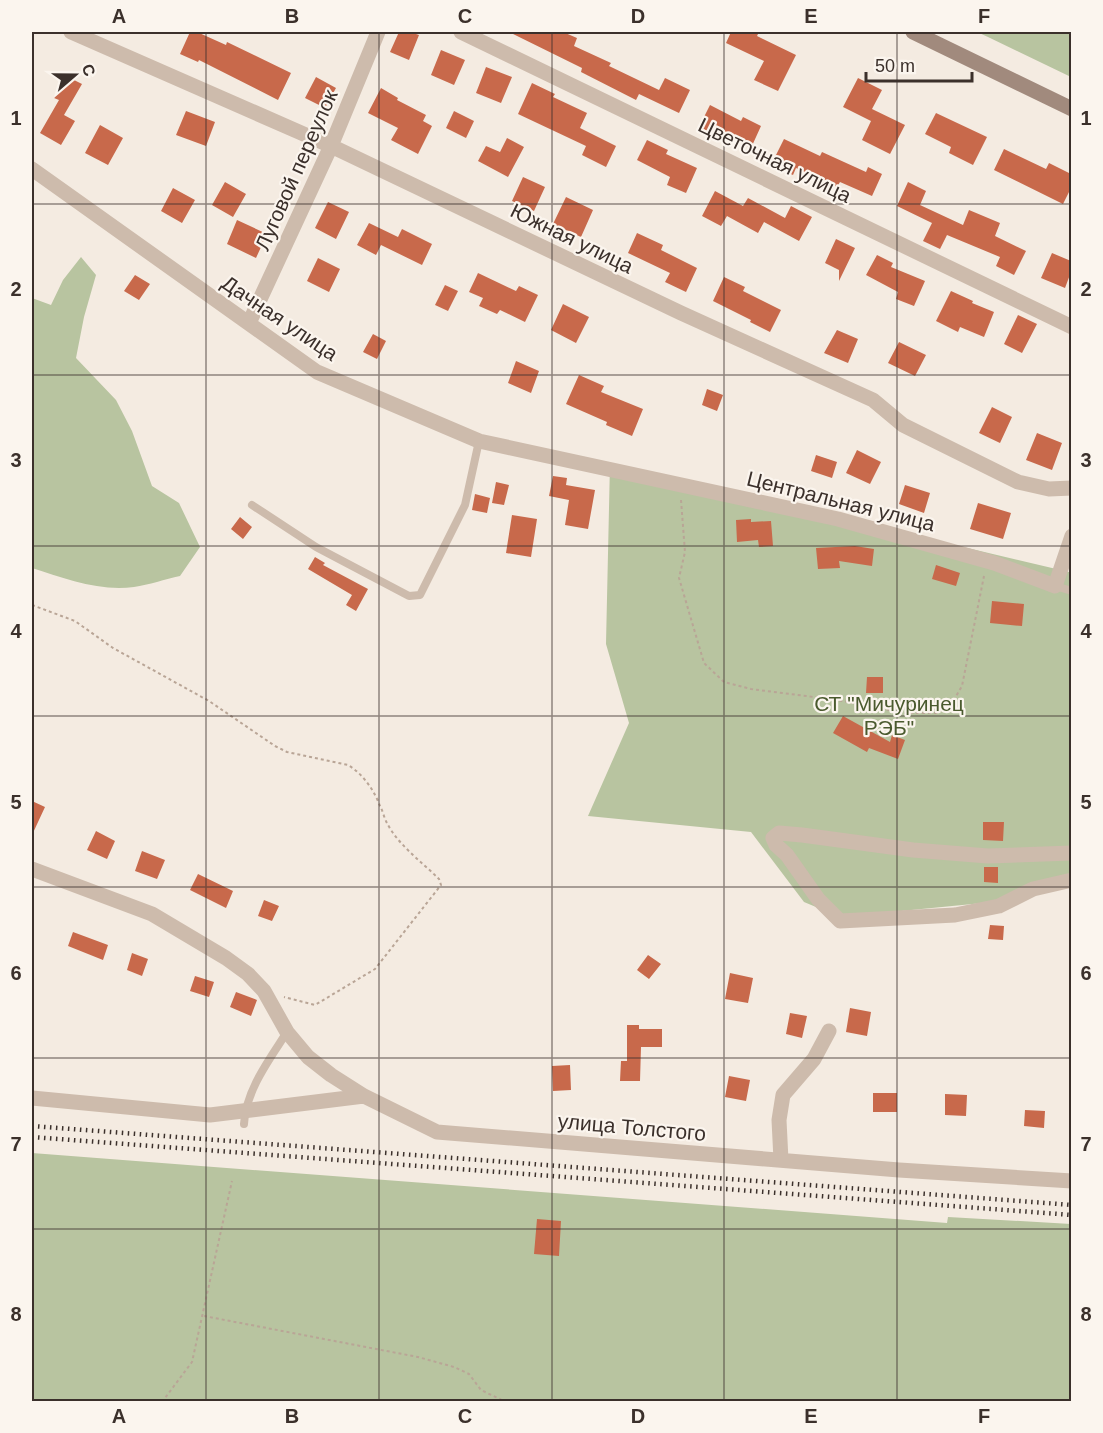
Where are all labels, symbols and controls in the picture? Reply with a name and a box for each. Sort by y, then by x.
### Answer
text: A [112,5,126,27]
text: B [285,5,299,27]
text: C [458,5,472,27]
text: D [631,5,645,27]
text: E [804,5,818,27]
text: F [978,5,990,27]
north arrow [45,45,105,105]
scale bar [866,45,972,83]
text: 50 m [875,56,915,76]
text: С [79,62,99,79]
street label: Луговой переулок [250,86,342,254]
text: 1 [10,107,22,129]
text: 1 [1080,107,1092,129]
street label: Цветочная улица [695,113,855,207]
street label: Южная улица [507,198,637,278]
street label: Дачная улица [218,271,342,365]
text: 2 [10,278,22,300]
text: 2 [1080,278,1092,300]
text: 3 [10,449,22,471]
text: 3 [1080,449,1092,471]
street label: Центральная улица [744,466,938,536]
text: 4 [10,620,22,642]
text: 4 [1080,620,1092,642]
park label: СТ "Мичуринец РЭБ" [814,692,964,739]
text: 5 [10,791,22,813]
text: 5 [1080,791,1092,813]
text: 6 [10,962,22,984]
text: 6 [1080,962,1092,984]
street label: улица Толстого [557,1109,707,1145]
text: 7 [10,1133,22,1155]
text: 7 [1080,1133,1092,1155]
text: 8 [10,1303,22,1325]
text: 8 [1080,1303,1092,1325]
text: A [112,1405,126,1427]
text: B [285,1405,299,1427]
text: C [458,1405,472,1427]
text: D [631,1405,645,1427]
text: E [804,1405,818,1427]
text: F [978,1405,990,1427]

